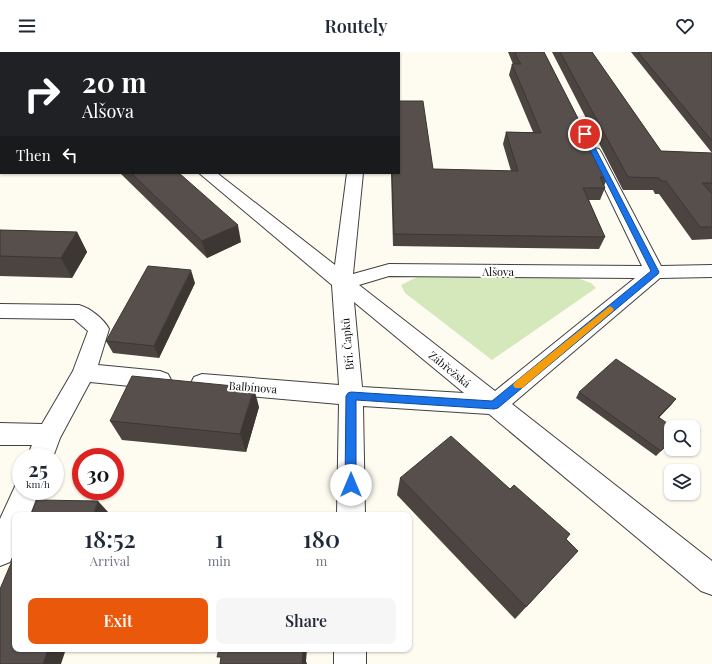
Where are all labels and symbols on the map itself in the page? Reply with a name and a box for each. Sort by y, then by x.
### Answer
pin [568,117,602,151]
street label: Alšova [481,264,514,279]
street label: Bří. Čapků [337,317,357,371]
street label: Zábřežská [426,347,475,391]
street label: Balbínova [228,377,278,397]
speed limit sign: 30 [72,448,124,500]
position arrow [330,464,372,506]

